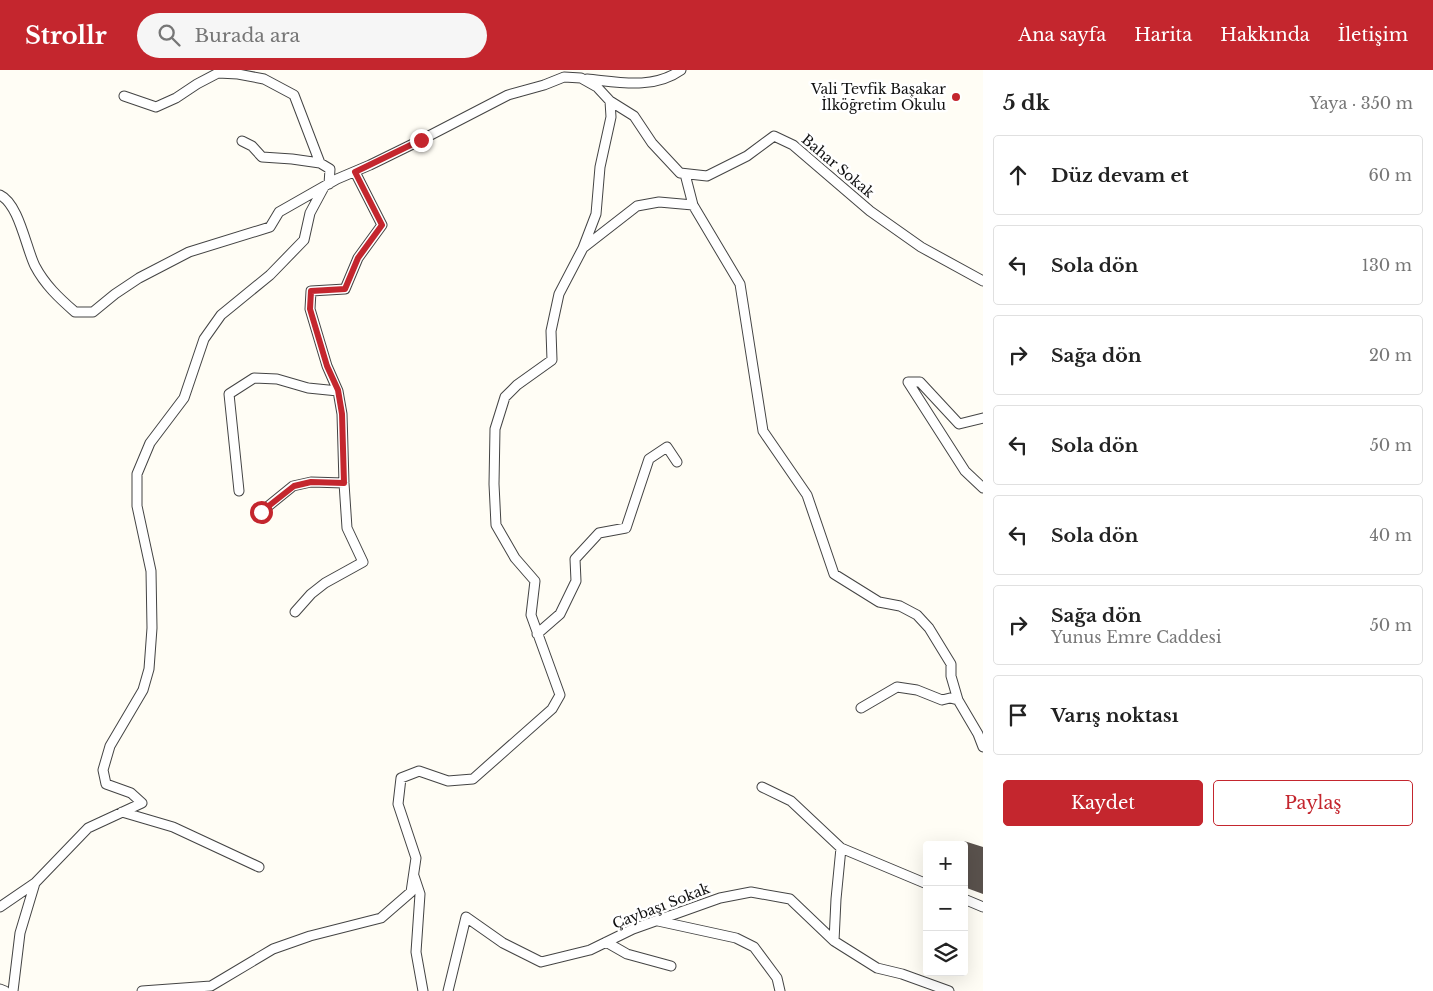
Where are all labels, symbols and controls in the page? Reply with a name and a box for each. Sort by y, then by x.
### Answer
search box [137,13,487,58]
text: Strollr [25,21,107,50]
icon: search [155,21,183,49]
text: Burada ara [195,24,300,47]
text: Ana sayfa [1018,24,1106,46]
text: Harita [1134,24,1192,46]
text: Hakkında [1220,24,1310,46]
text: İletişim [1338,24,1408,46]
place label: Vali Tevfik Başakar İlköğretim Okulu [810,80,947,114]
text: 5 dk [1003,90,1050,116]
marker: Vali Tevfik Başakar İlköğretim Okulu [950,91,962,103]
text: Yaya · 350 m [1310,93,1413,113]
route end [410,129,433,152]
street label: Bahar Sokak [798,130,878,202]
icon: ahead [1004,161,1032,189]
text: Düz devam et [1051,164,1189,187]
text: 60 m [1369,165,1412,185]
icon: left [1004,251,1032,279]
text: Sola dön [1051,254,1138,277]
text: 130 m [1362,255,1412,275]
icon: right [1004,341,1032,369]
text: Sağa dön [1051,344,1142,367]
text: 20 m [1369,345,1412,365]
icon: left [1004,431,1032,459]
text: Sola dön [1051,434,1138,457]
text: 50 m [1370,435,1412,455]
route start [250,501,273,524]
icon: left [1004,521,1032,549]
text: Sola dön [1051,524,1138,547]
text: 40 m [1369,525,1412,545]
text: Sağa dön [1051,604,1142,627]
icon: right [1004,611,1032,639]
text: 50 m [1370,615,1412,635]
text: Yunus Emre Caddesi [1051,627,1221,647]
icon: arrive [1004,701,1032,729]
text: Varış noktası [1051,704,1179,727]
button: Kaydet [1003,780,1203,826]
button: Paylaş [1213,780,1413,826]
map controls [923,841,968,976]
button: + [923,841,968,886]
street label: Çaybaşı Sokak [610,879,713,933]
button: − [923,886,968,931]
button: layers [923,931,968,976]

